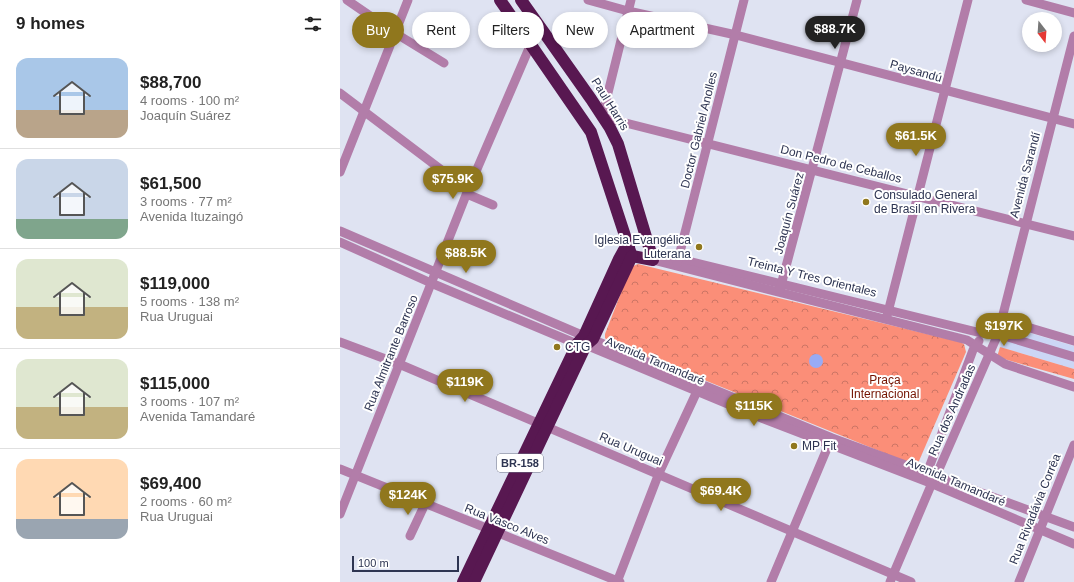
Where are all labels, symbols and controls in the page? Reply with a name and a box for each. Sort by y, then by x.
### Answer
chip: Buy [352,12,404,48]
chip: Rent [412,12,470,48]
chip: Filters [478,12,544,48]
chip: New [552,12,608,48]
chip: Apartment [616,12,708,48]
north arrow [1022,12,1062,52]
map controls [1022,12,1062,52]
icon: filters [302,13,324,35]
text: 9 homes [16,14,85,33]
pin: $88.7K [802,16,868,50]
text: $88.7K [814,21,856,36]
street label: Paysandú [888,57,944,85]
street label: Doctor Gabriel Anolles [678,70,720,190]
text: $88,700 [140,73,201,92]
icon: home [48,74,96,122]
street label: Paul Harris [588,75,632,133]
text: 4 rooms · 100 m² [140,93,239,108]
text: Joaquín Suárez [140,108,231,123]
pin: $61.5K [883,123,949,157]
text: $61.5K [895,128,937,143]
street label: Avenida Sarandí [1007,130,1043,220]
street label: Don Pedro de Ceballos [779,142,903,186]
pin: $75.9K [420,166,486,200]
text: $75.9K [432,171,474,186]
street label: Joaquín Suárez [771,171,807,255]
text: $61,500 [140,174,201,193]
icon: home [48,175,96,223]
place label: Consulado General de Brasil en Rivera [874,188,977,216]
text: 3 rooms · 77 m² [140,194,232,209]
marker: Consulado General de Brasil en Rivera [861,197,871,207]
text: Avenida Ituzaingó [140,209,243,224]
place label: Iglesia Evangélica Luterana [594,233,691,261]
pin: $88.5K [433,240,499,274]
marker: Iglesia Evangélica Luterana [694,242,704,252]
text: $88.5K [445,245,487,260]
street label: Treinta Y Tres Orientales [746,254,878,300]
text: $119,000 [140,274,210,293]
icon: home [48,275,96,323]
street label: Rua Almitrante Barroso [361,293,421,413]
text: 5 rooms · 138 m² [140,294,239,309]
text: Rua Uruguai [140,309,213,324]
pin: $197K [976,313,1032,347]
text: $197K [985,318,1023,333]
street label: Avenida Tamandaré [603,334,707,388]
place label: CTG [565,340,590,354]
marker: CTG [552,342,562,352]
street label: Rua dos Andradas [926,362,978,458]
pin: $119K [437,369,493,403]
park label: Praça Internacional [851,373,919,401]
text: $115,000 [140,374,210,393]
text: $119K [446,374,484,389]
icon: home [48,375,96,423]
pin: $115K [726,393,782,427]
text: 3 rooms · 107 m² [140,394,239,409]
text: $115K [735,398,773,413]
text: Avenida Tamandaré [140,409,255,424]
street label: Rua Uruguai [597,429,665,469]
place label: MP Fit [802,439,837,453]
marker: MP Fit [789,441,799,451]
street label: Rua Rivadávia Corrêa [1006,451,1064,566]
road number: BR-158 [497,454,543,472]
street label: Avenida Tamandaré [904,455,1008,509]
text: $69,400 [140,474,201,493]
icon: home [48,475,96,523]
pin: $69.4K [688,478,754,512]
pin: $124K [380,482,436,516]
text: $69.4K [700,483,742,498]
text: $124K [389,487,427,502]
text: 2 rooms · 60 m² [140,494,232,509]
street label: Rua Vasco Alves [463,501,551,547]
text: Rua Uruguai [140,509,213,524]
scale bar [352,554,459,573]
text: 100 m [358,557,389,569]

